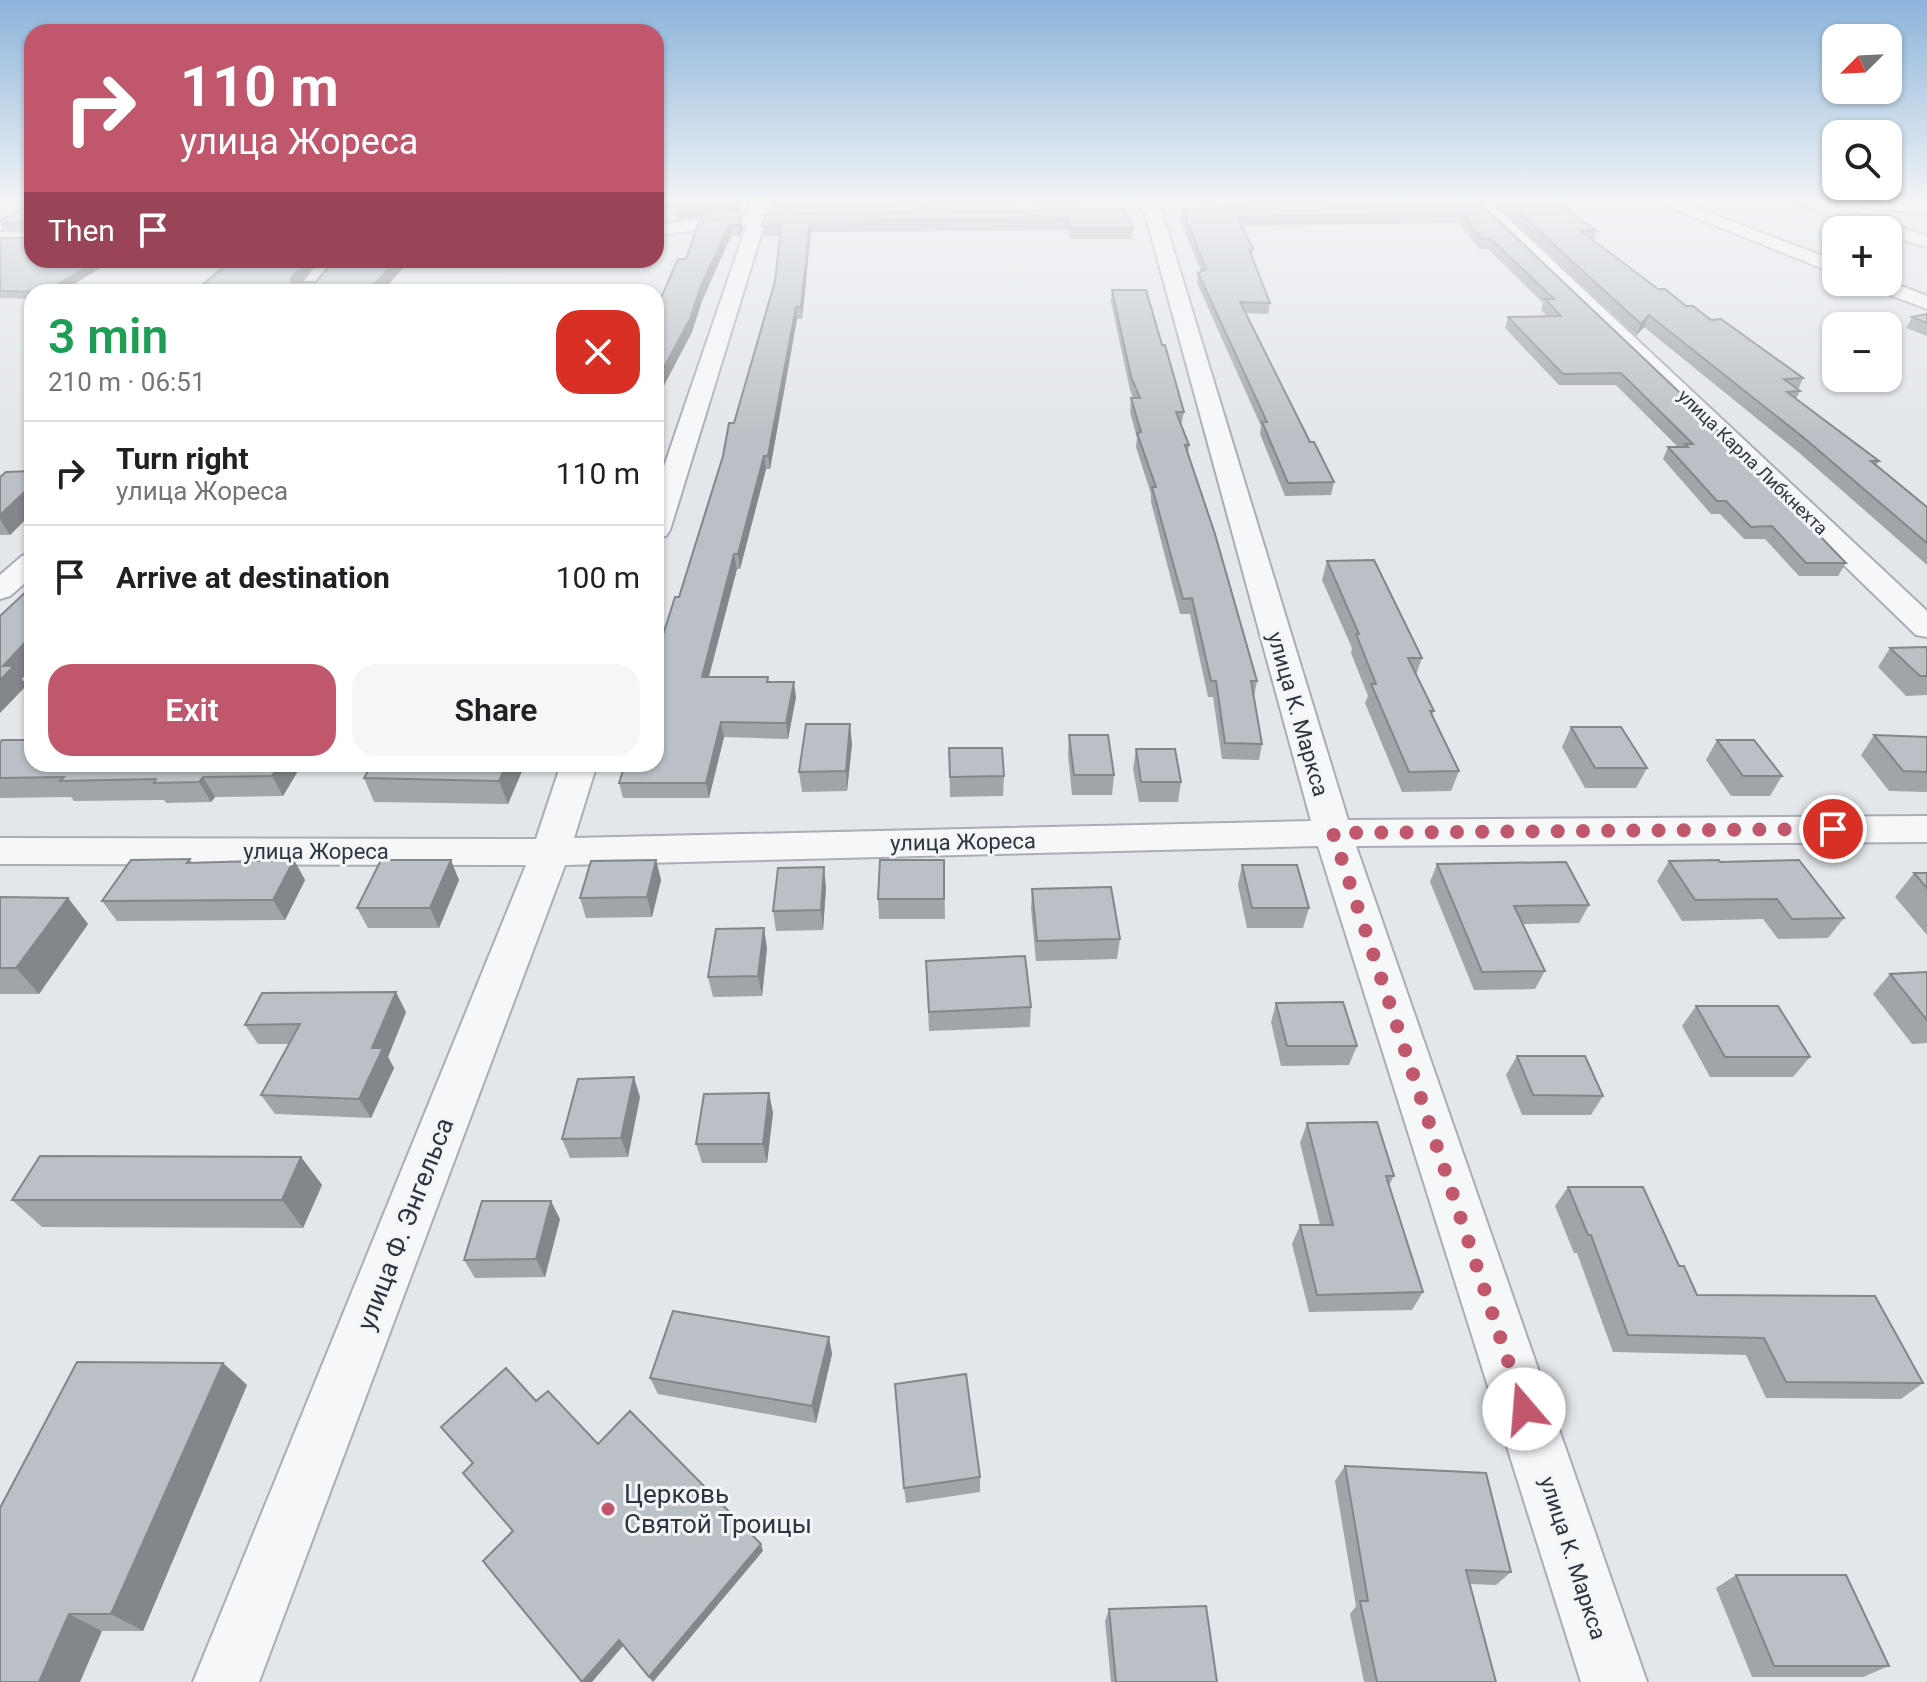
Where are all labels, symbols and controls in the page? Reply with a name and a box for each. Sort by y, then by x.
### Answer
north arrow [1822,24,1902,104]
map controls [1822,24,1902,392]
text: 110 m [180,54,339,120]
icon: right [48,56,152,160]
button: search [1822,120,1902,200]
text: улица Жореса [180,121,418,163]
icon: arrive [131,208,175,252]
text: Then [48,213,115,248]
button: + [1822,216,1902,296]
text: 3 min [48,308,168,365]
button: close [556,310,640,394]
button: − [1822,312,1902,392]
text: 210 m · 06:51 [48,367,206,397]
street label: улица Карла Либкнехта [1674,385,1832,539]
text: Turn right [116,441,249,476]
icon: right [48,451,92,495]
text: 110 m [556,456,640,491]
text: улица Жореса [116,476,288,506]
icon: arrive [48,555,92,599]
text: Arrive at destination [116,560,390,595]
text: 100 m [556,560,640,595]
street label: улица К. Маркса [1263,629,1333,799]
button: Exit [48,664,336,756]
button: Share [352,664,640,756]
pin [1799,795,1867,863]
icon: arrive [1811,807,1855,851]
street label: улица Жореса [890,828,1036,856]
street label: улица Жореса [243,839,389,864]
street label: улица Ф. Энгельса [351,1114,459,1334]
position arrow [1482,1367,1566,1451]
street label: улица К. Маркса [1535,1473,1611,1643]
place label: Церковь Святой Троицы [624,1479,812,1539]
marker: Церковь Святой Троицы [599,1500,617,1518]

